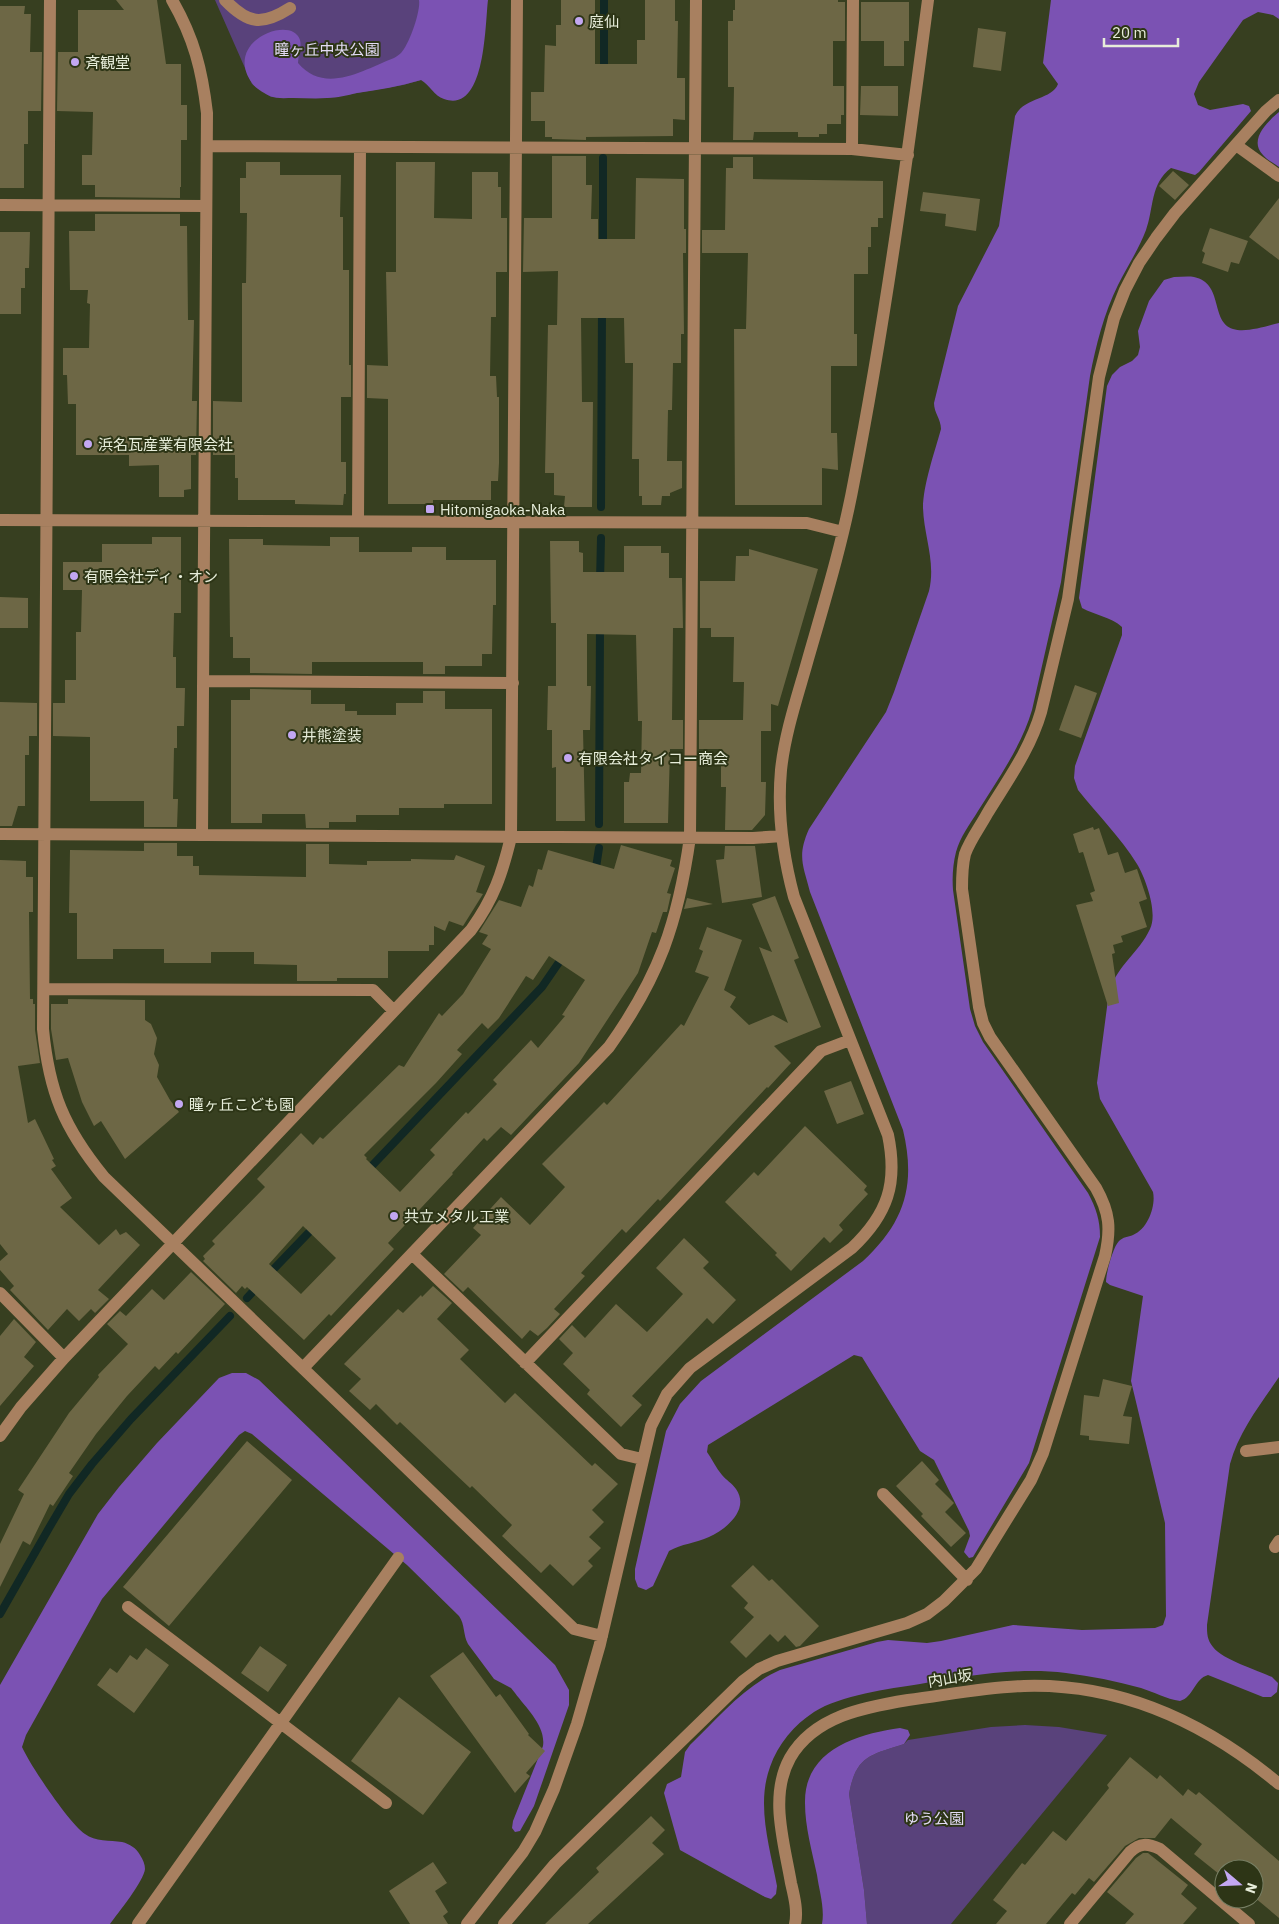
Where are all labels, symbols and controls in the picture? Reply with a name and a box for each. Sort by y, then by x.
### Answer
place label: 庭仙 [589,12,619,31]
marker: 庭仙 [573,15,585,27]
scale bar [1104,15,1178,47]
text: 20 m [1112,23,1147,42]
park label: 瞳ヶ丘中央公園 [274,40,380,59]
place label: 斉観堂 [85,53,130,72]
marker: 斉観堂 [69,56,81,68]
place label: 浜名瓦産業有限会社 [98,435,233,454]
marker: 浜名瓦産業有限会社 [82,438,94,450]
place label: Hitomigaoka-Naka [440,500,565,519]
marker: Hitomigaoka-Naka [424,503,436,515]
place label: 有限会社ディ・オン [84,567,218,586]
marker: 有限会社ディ・オン [68,570,80,582]
place label: 井熊塗装 [302,726,362,745]
marker: 井熊塗装 [286,729,298,741]
place label: 有限会社タイコー商会 [578,749,728,768]
marker: 有限会社タイコー商会 [562,752,574,764]
place label: 瞳ヶ丘こども園 [189,1095,294,1114]
marker: 瞳ヶ丘こども園 [173,1098,185,1110]
place label: 共立メタル工業 [404,1207,509,1226]
marker: 共立メタル工業 [388,1210,400,1222]
street label: 内山坂 [926,1665,974,1691]
park label: ゆう公園 [904,1809,964,1828]
north arrow [1214,1859,1264,1909]
text: N [1241,1881,1261,1896]

